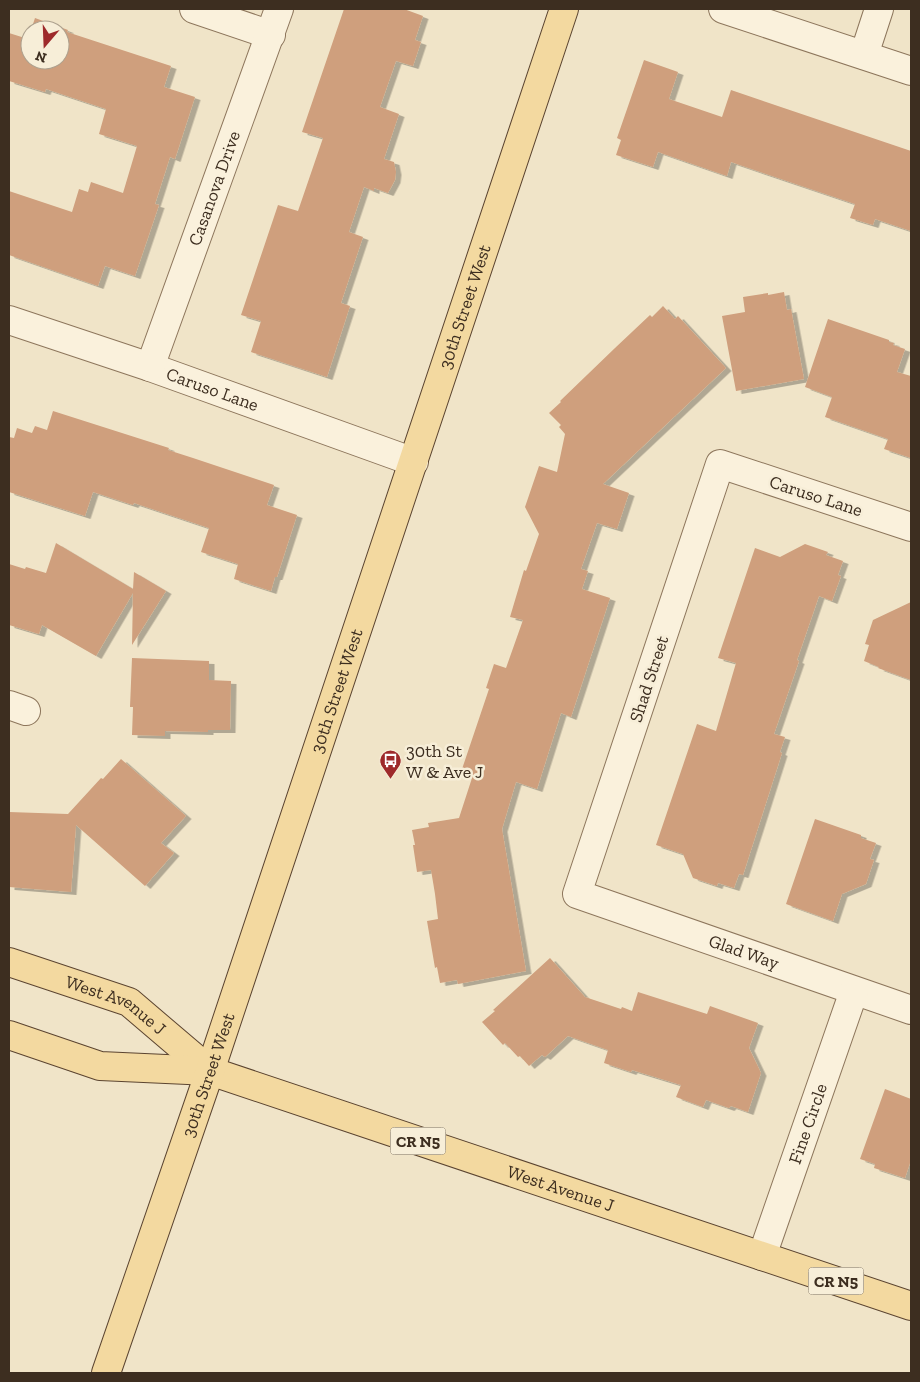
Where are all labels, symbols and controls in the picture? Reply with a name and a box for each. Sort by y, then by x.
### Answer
north arrow [20,20,70,70]
text: N [33,47,49,67]
street label: Casanova Drive [184,128,245,249]
street label: 30th Street West [434,241,496,372]
street label: Caruso Lane [163,363,262,416]
street label: Caruso Lane [767,471,865,521]
street label: 30th Street West [306,626,368,756]
street label: Shad Street [625,633,673,725]
place label: 30th St W & Ave J [406,740,483,783]
bus stop icon: 30th St W & Ave J [378,749,402,780]
street label: Glad Way [706,930,783,975]
street label: West Avenue J [63,971,171,1040]
street label: 30th Street West [177,1010,240,1140]
street label: Fine Circle [784,1081,832,1167]
road number: CR N5 [390,1128,446,1154]
street label: West Avenue J [504,1160,617,1217]
road number: CR N5 [808,1268,864,1294]

